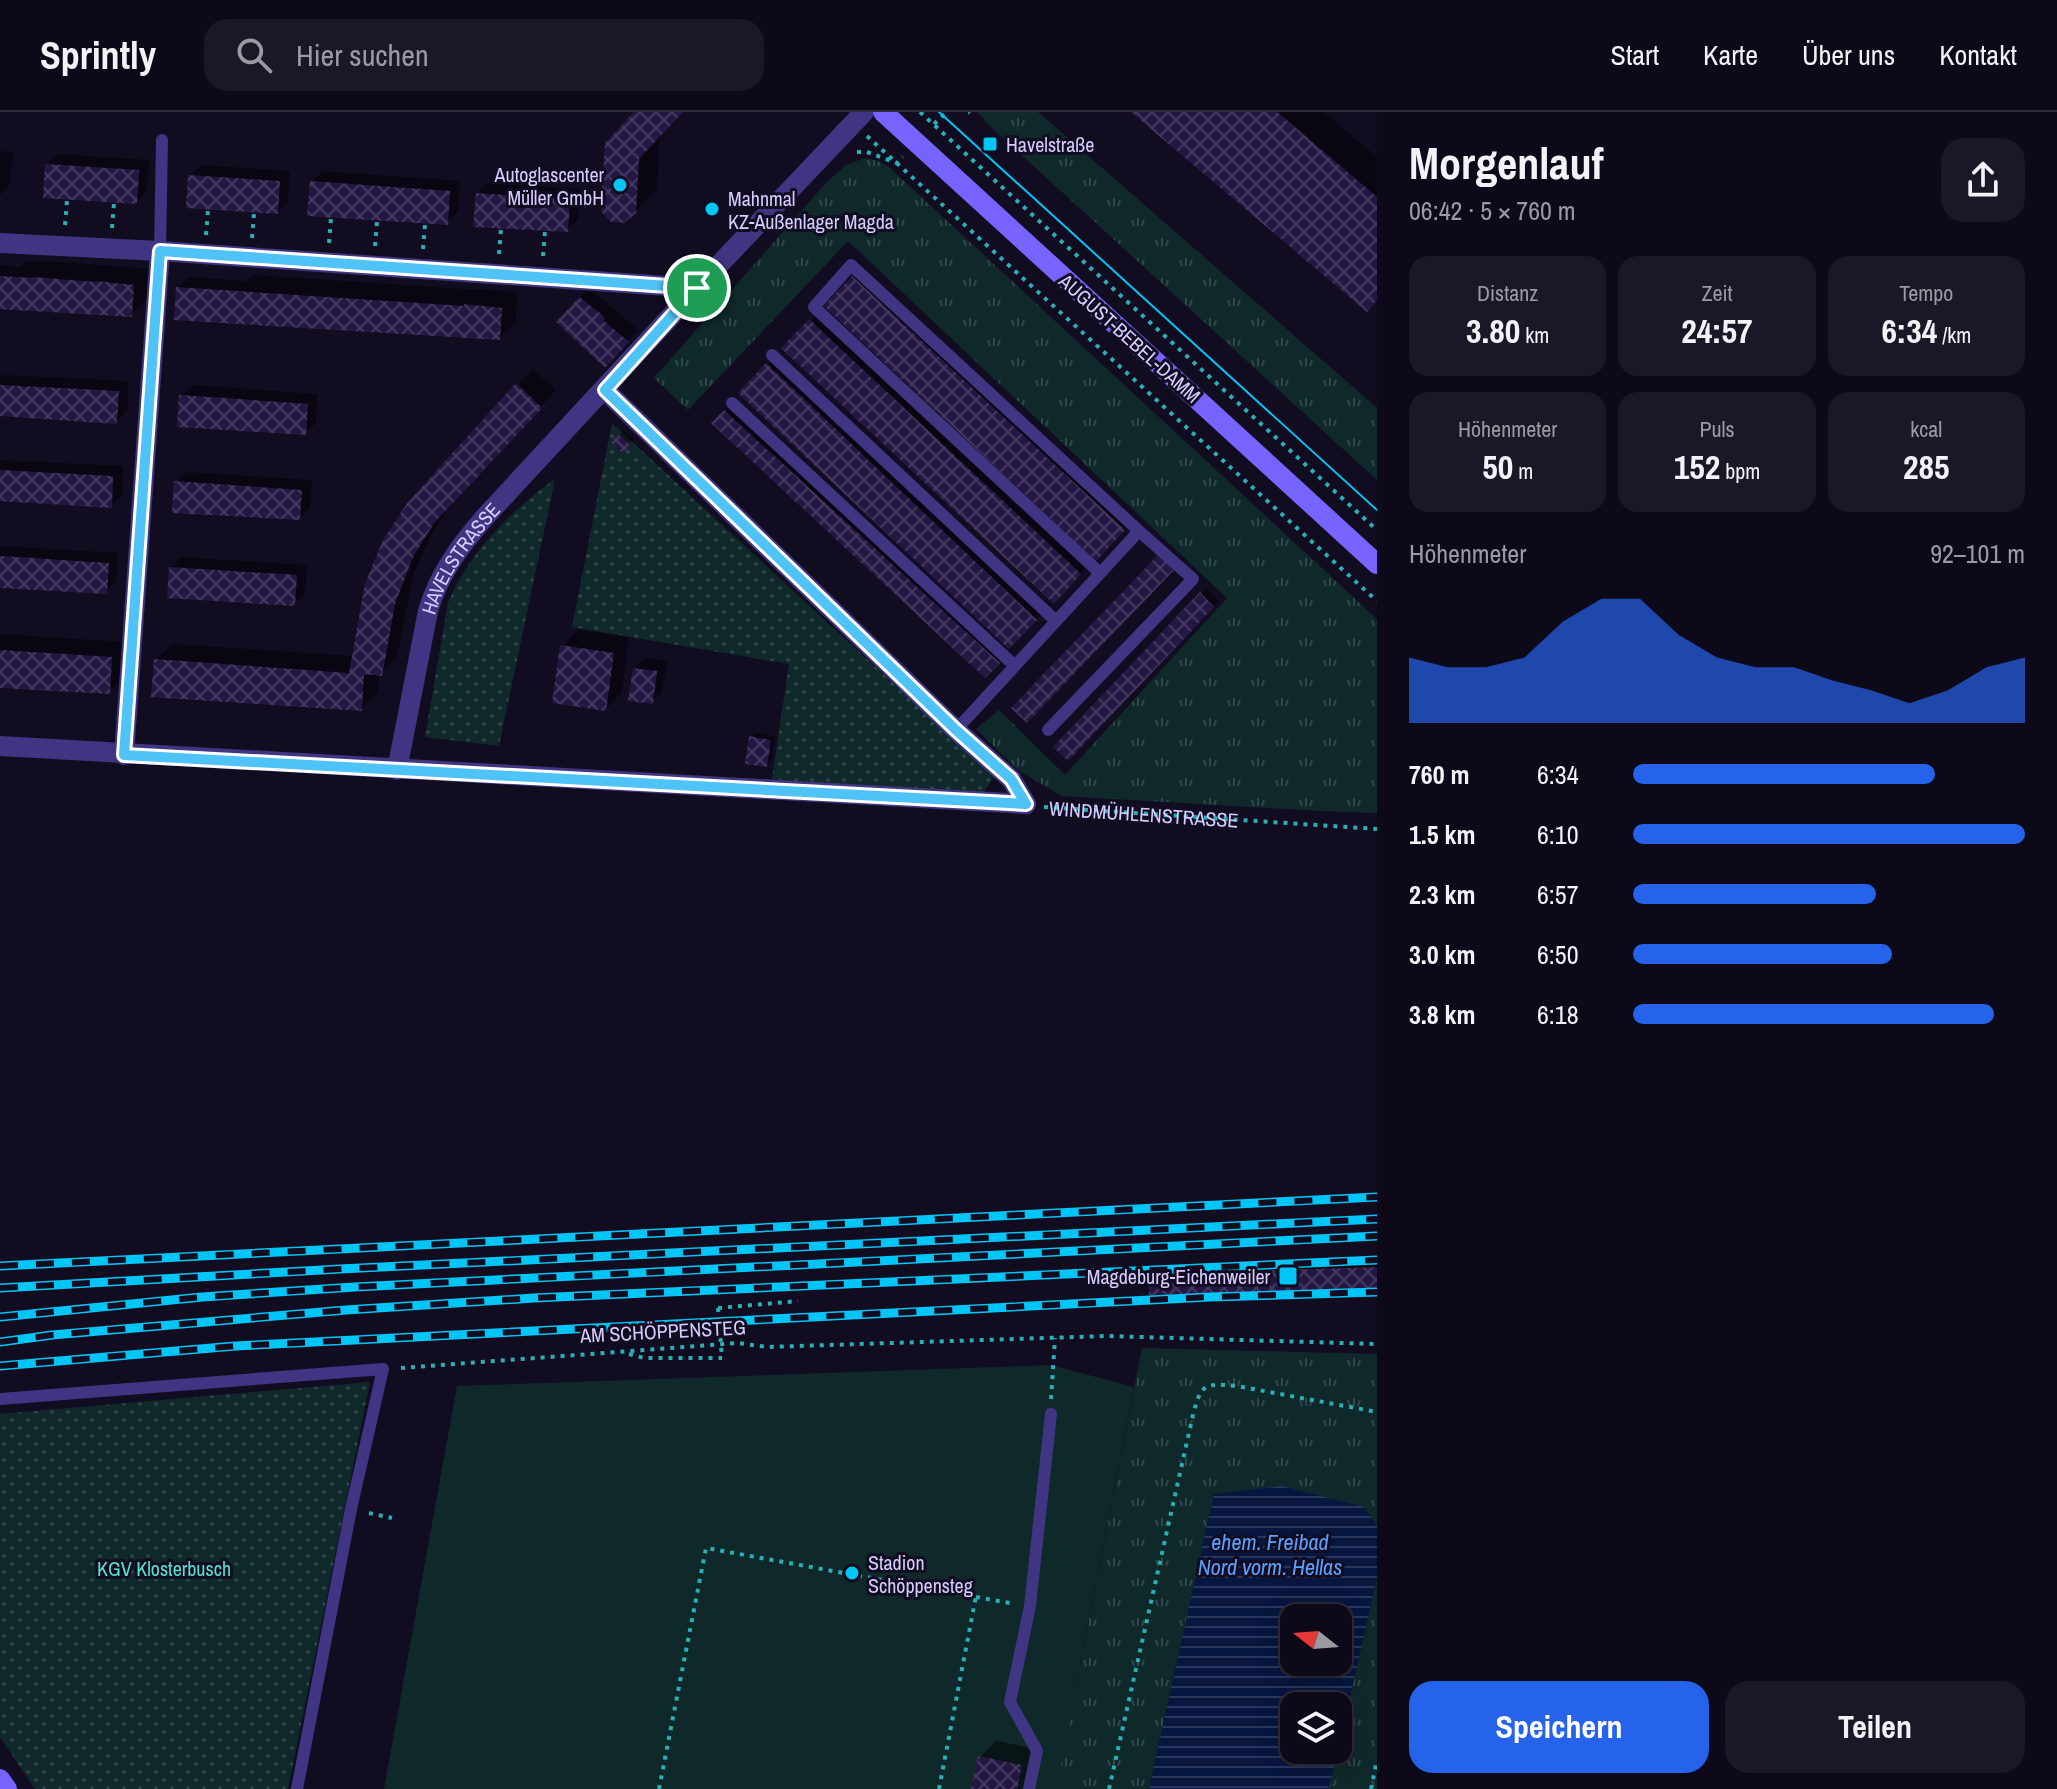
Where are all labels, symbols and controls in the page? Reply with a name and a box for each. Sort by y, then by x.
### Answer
search box [204,19,764,91]
text: Sprintly [40,30,156,81]
icon: search [232,33,276,77]
text: Hier suchen [296,35,429,75]
text: Start [1611,36,1659,74]
text: Karte [1703,36,1758,74]
text: Über uns [1802,36,1895,74]
text: Kontakt [1939,36,2017,74]
place label: Havelstraße [1006,131,1094,158]
text: Morgenlauf [1409,133,1603,193]
marker: Havelstraße [981,135,999,153]
button: share [1941,138,2025,222]
place label: Autoglascenter Müller GmbH [494,161,605,211]
marker: Autoglascenter Müller GmbH [611,176,629,194]
place label: Mahnmal KZ-Außenlager Magda [728,185,894,235]
text: 06:42 · 5 × 760 m [1409,193,1576,228]
marker: Mahnmal KZ-Außenlager Magda [703,200,721,218]
pin [663,254,731,322]
icon: arrive [675,266,719,310]
street label: AUGUST-BEBEL-DAMM [1053,267,1206,409]
text: Distanz [1477,278,1538,308]
text: Zeit [1701,278,1733,308]
text: Tempo [1899,278,1953,308]
text: 3.80 [1466,308,1520,354]
text: 24:57 [1681,308,1753,354]
text: 6:34 [1881,308,1937,354]
text: km [1520,320,1549,350]
text: /km [1937,320,1971,350]
text: Höhenmeter [1458,414,1557,444]
text: Puls [1699,414,1735,444]
text: kcal [1910,414,1942,444]
text: 50 [1482,444,1513,490]
text: 152 [1674,444,1720,490]
text: 285 [1903,444,1950,490]
text: m [1513,456,1533,486]
text: bpm [1720,456,1760,486]
street label: HAVELSTRASSE [414,496,506,618]
text: Höhenmeter [1409,536,1526,571]
text: 92–101 m [1930,536,2025,571]
text: 760 m [1409,757,1469,792]
text: 6:34 [1537,757,1579,792]
street label: WINDMÜHLENSTRASSE [1048,794,1239,833]
text: 1.5 km [1409,817,1475,852]
text: 6:10 [1537,817,1579,852]
text: 2.3 km [1409,877,1475,912]
text: 6:57 [1537,877,1579,912]
text: 3.0 km [1409,937,1475,972]
text: 6:50 [1537,937,1579,972]
text: 3.8 km [1409,997,1475,1032]
text: 6:18 [1537,997,1579,1032]
place label: Magdeburg-Eichenweiler [1087,1263,1271,1290]
marker: Magdeburg-Eichenweiler [1277,1265,1299,1287]
street label: AM SCHÖPPENSTEG [578,1313,747,1349]
water label: ehem. Freibad Nord vorm. Hellas [1198,1527,1342,1582]
place label: Stadion Schöppensteg [868,1549,973,1599]
park label: KGV Klosterbusch [97,1555,231,1582]
marker: Stadion Schöppensteg [843,1564,861,1582]
north arrow [1280,1604,1352,1676]
map controls [1280,1604,1352,1764]
button: Speichern [1409,1681,1709,1773]
button: Teilen [1725,1681,2025,1773]
button: layers [1280,1692,1352,1764]

